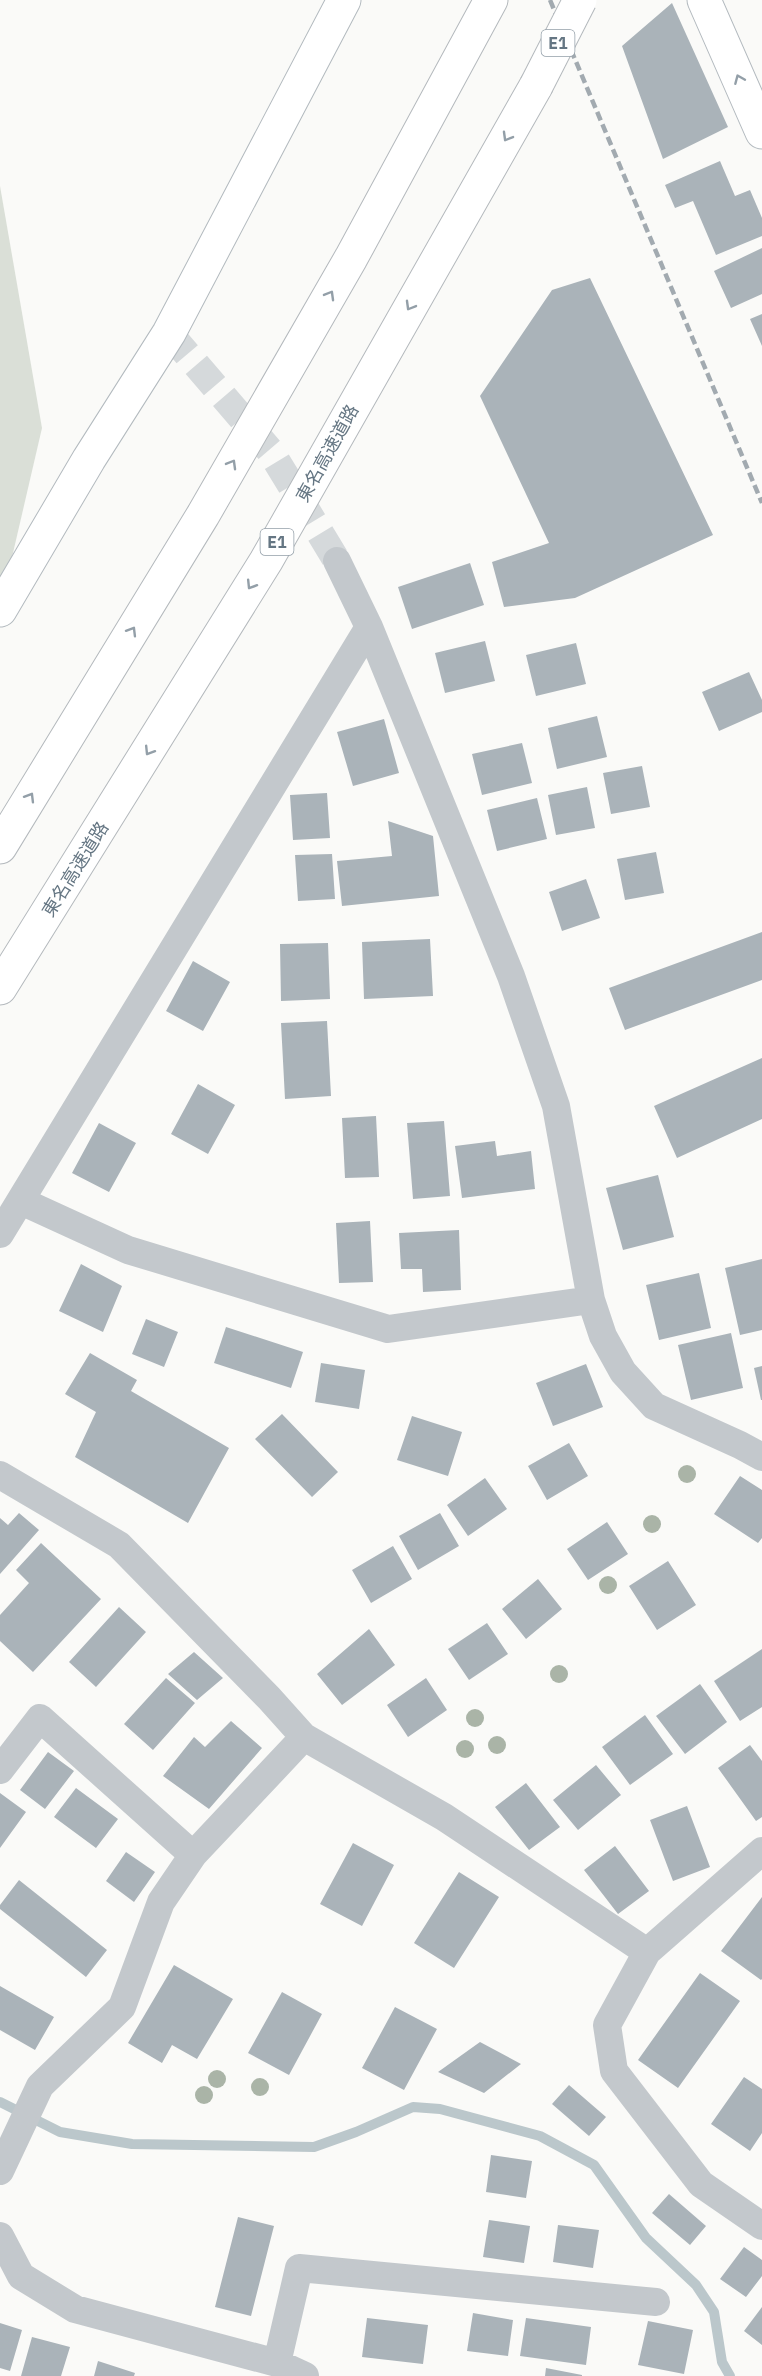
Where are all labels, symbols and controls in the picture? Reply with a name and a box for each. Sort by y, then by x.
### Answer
road number: E1 [542,30,574,56]
one-way arrow [734,74,746,85]
one-way arrow [503,130,514,141]
one-way arrow [322,290,334,301]
one-way arrow [406,300,417,310]
street label: 東名高速道路 [291,400,363,506]
one-way arrow [225,459,237,470]
road number: E1 [260,529,294,555]
one-way arrow [247,579,259,589]
one-way arrow [125,627,136,637]
one-way arrow [145,744,156,755]
one-way arrow [23,793,35,803]
street label: 東名高速道路 [37,817,113,921]

